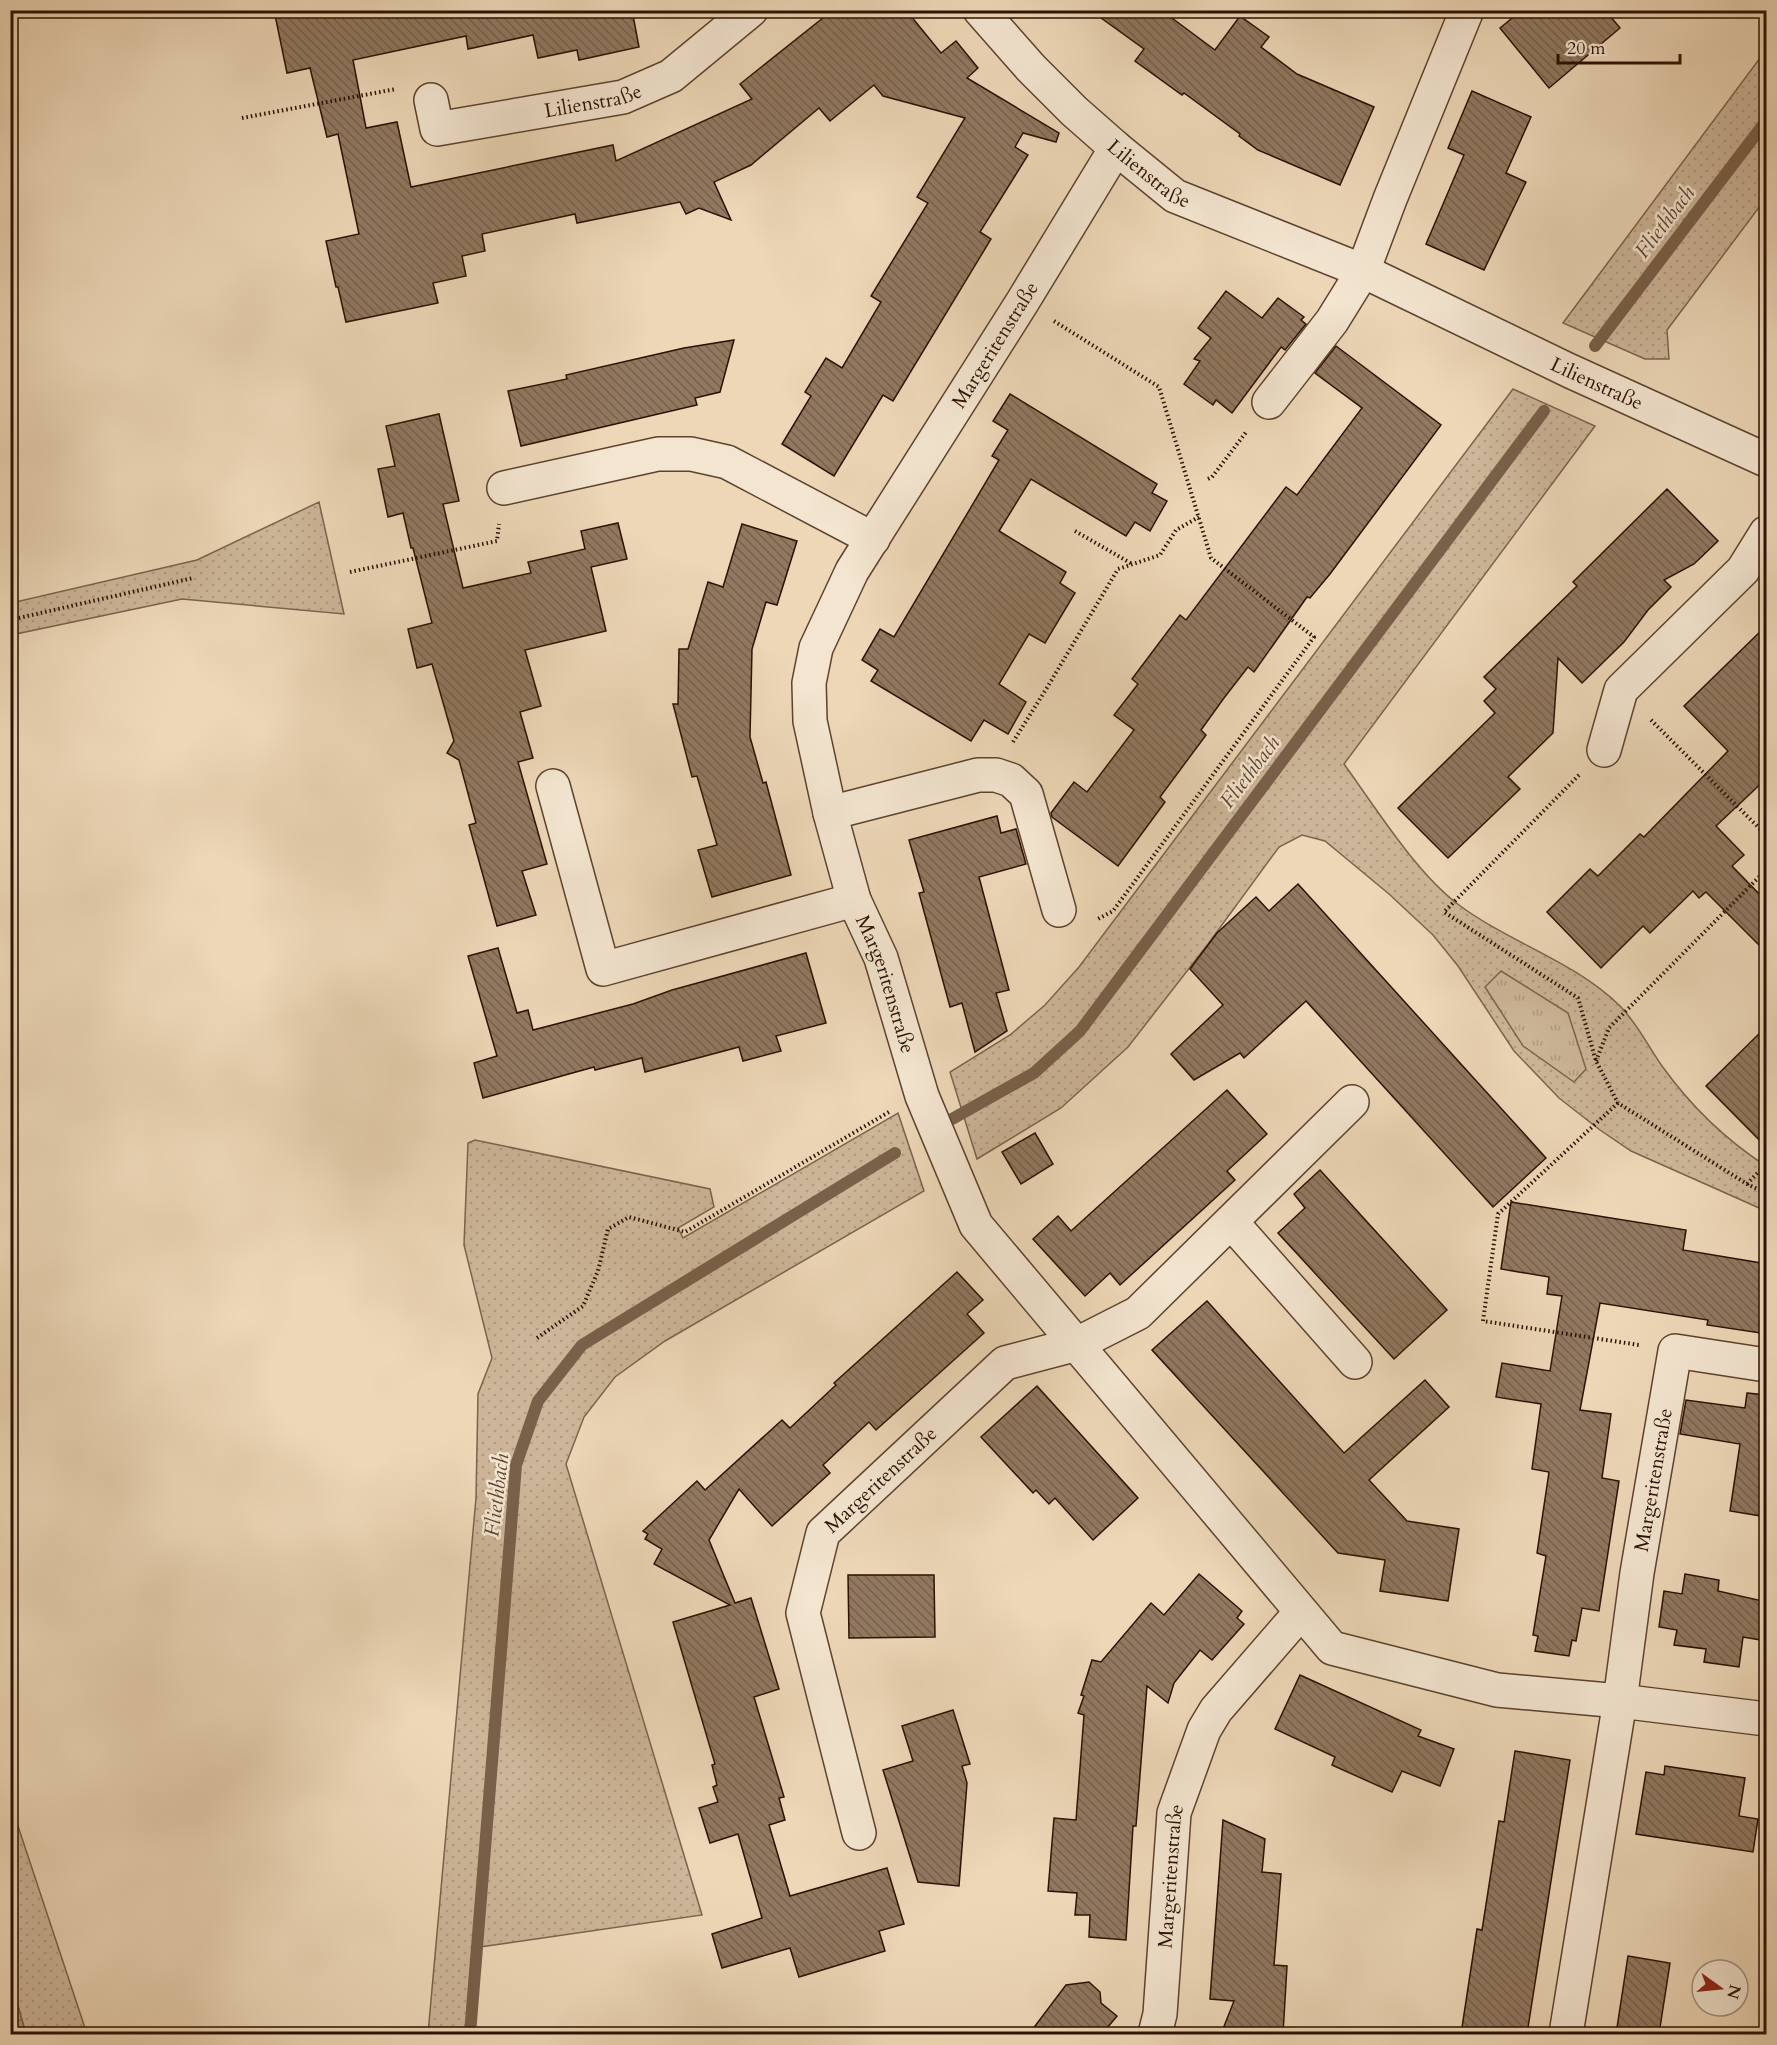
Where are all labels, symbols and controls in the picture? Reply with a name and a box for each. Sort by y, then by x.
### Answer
scale bar [1558,27,1680,65]
text: 20 m [1567,36,1606,61]
street label: Lilienstraße [542,77,646,124]
street label: Lilienstraße [1101,133,1194,214]
water label: Fliethbach [1628,180,1702,264]
street label: Margeritenstraße [945,276,1045,414]
street label: Lilienstraße [1546,350,1648,416]
water label: Fliethbach [1213,730,1287,814]
street label: Margeritenstraße [849,910,922,1056]
street label: Margeritenstraße [1627,1406,1678,1553]
street label: Margeritenstraße [818,1420,943,1539]
water label: Fliethbach [478,1452,516,1538]
street label: Margeritenstraße [1151,1800,1190,1949]
north arrow [1690,1958,1750,2018]
text: N [1721,1982,1746,2001]

